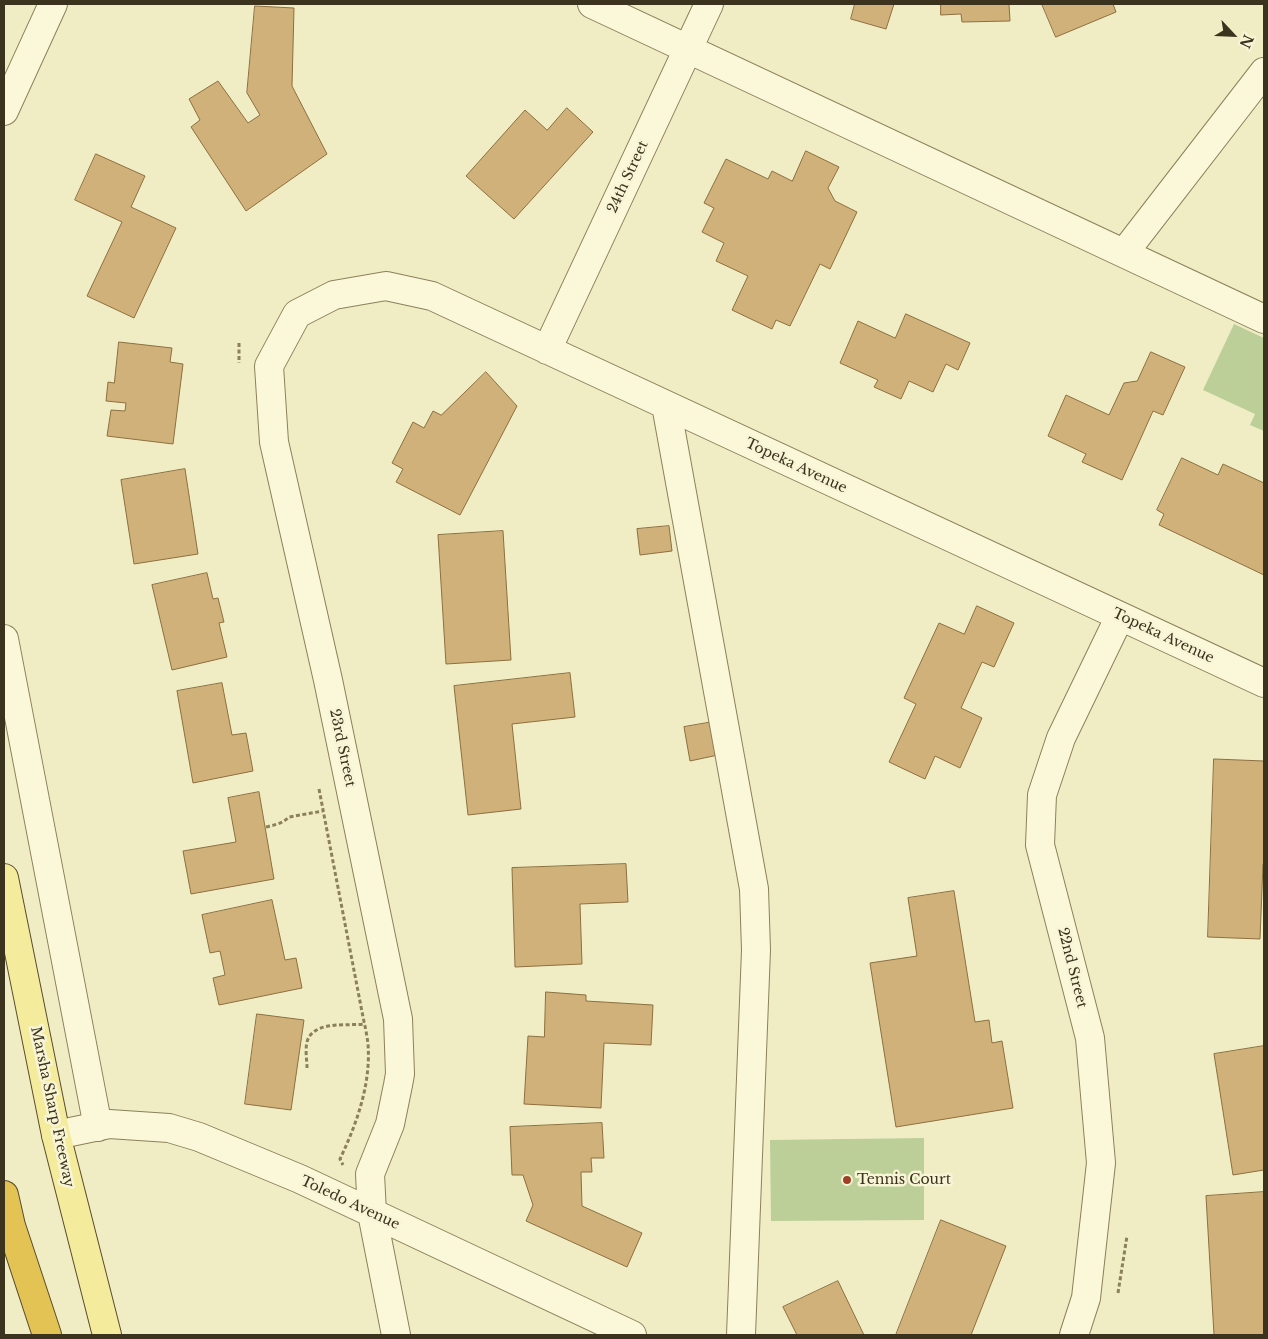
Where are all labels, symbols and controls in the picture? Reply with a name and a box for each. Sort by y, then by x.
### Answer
north arrow [1208,10,1258,60]
text: N [1236,32,1258,51]
street label: 24th Street [604,138,652,216]
street label: Topeka Avenue [743,435,849,497]
street label: Topeka Avenue [1110,605,1216,667]
street label: 23rd Street [326,707,358,789]
street label: 22nd Street [1054,926,1090,1010]
street label: Marsha Sharp Freeway [27,1025,77,1189]
place label: Tennis Court [857,1172,951,1188]
street label: Toledo Avenue [298,1173,402,1233]
marker: Tennis Court [841,1174,853,1186]

